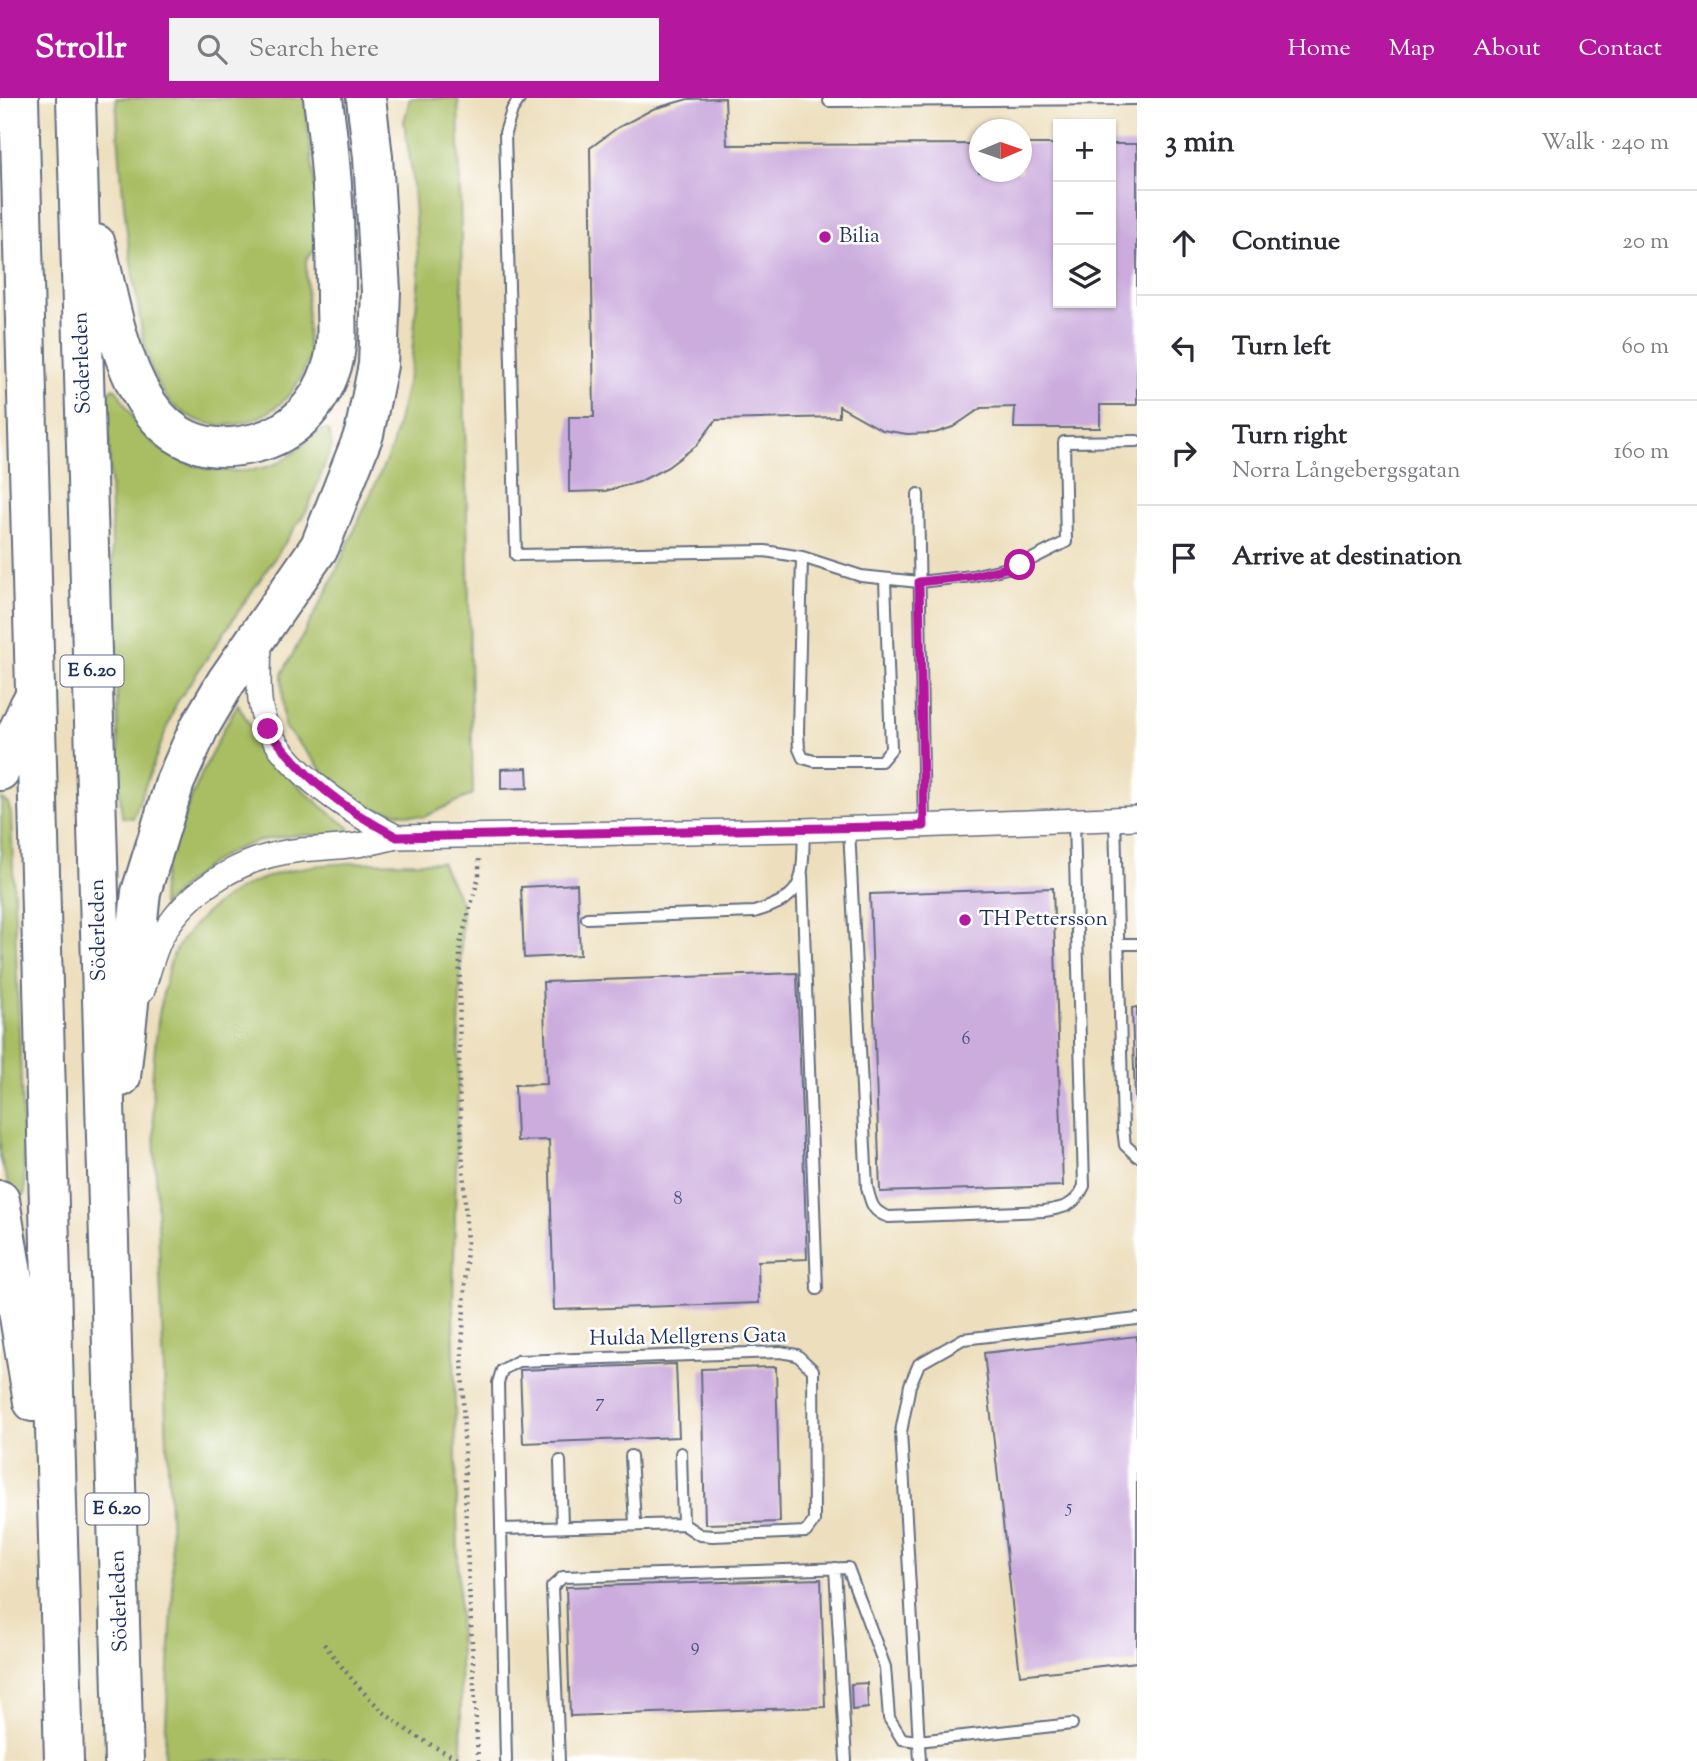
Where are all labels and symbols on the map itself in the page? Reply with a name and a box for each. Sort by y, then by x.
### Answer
north arrow [969,119,1032,182]
place label: Bilia [839,222,880,252]
marker: Bilia [817,229,833,245]
street label: Söderleden [66,311,100,415]
route start [1004,549,1035,580]
road number: E 6.20 [60,656,124,686]
route end [252,713,283,744]
street label: Söderleden [83,878,115,982]
place label: TH Pettersson [979,905,1108,935]
marker: TH Pettersson [957,912,973,928]
house number: 6 [962,1027,971,1053]
house number: 8 [674,1187,683,1213]
street label: Hulda Mellgrens Gata [589,1321,787,1355]
house number: 7 [595,1390,605,1416]
road number: E 6.20 [86,1494,148,1525]
house number: 5 [1065,1495,1072,1521]
street label: Söderleden [103,1549,137,1653]
house number: 9 [691,1634,700,1660]

